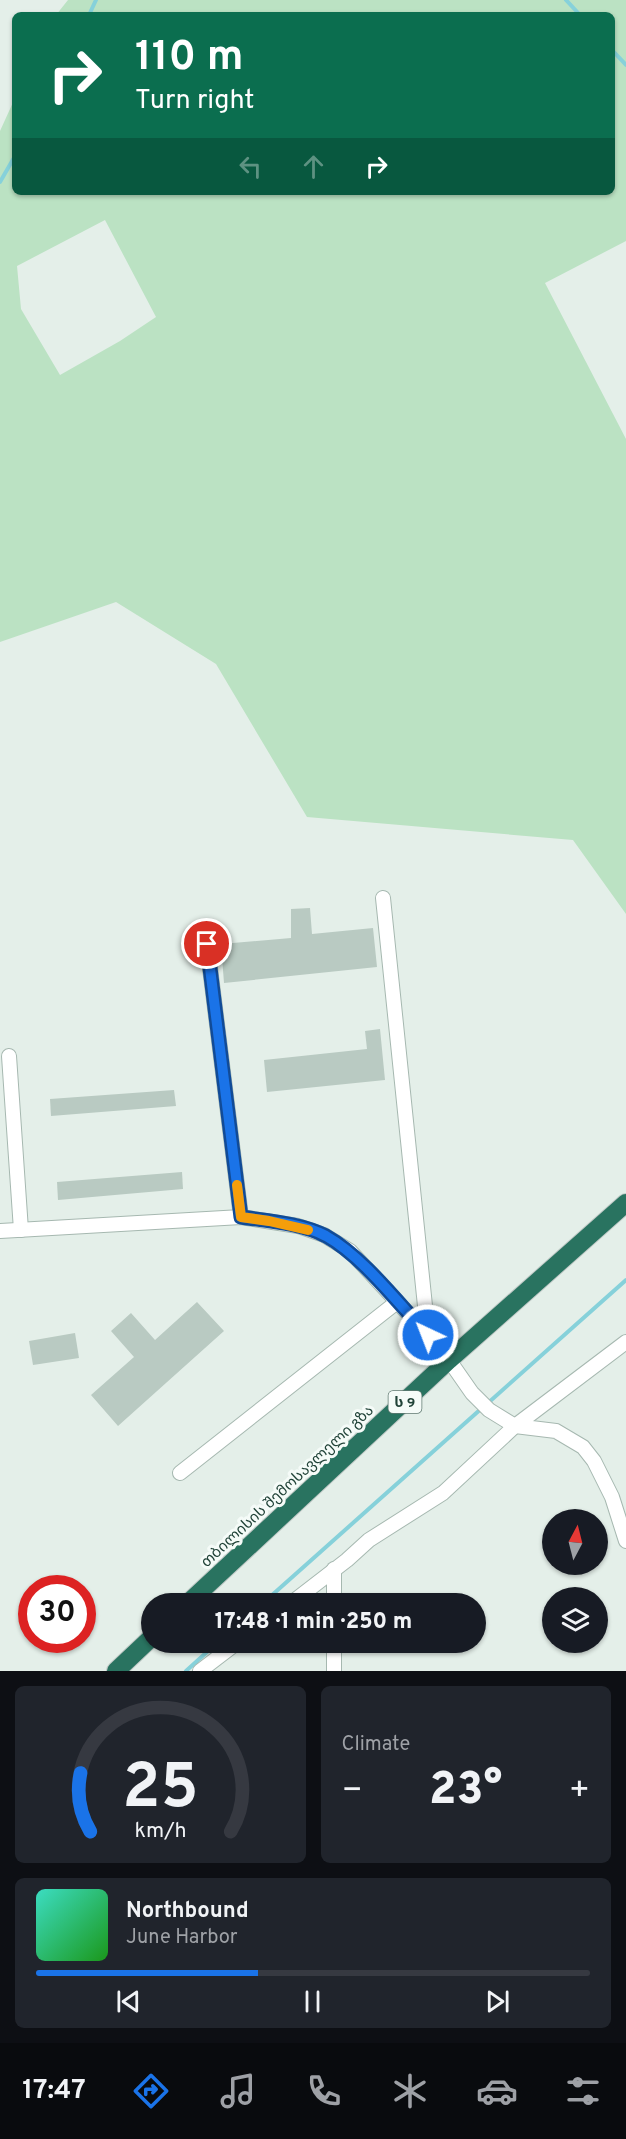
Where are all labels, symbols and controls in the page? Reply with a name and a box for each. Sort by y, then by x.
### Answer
text: 110 m [135,32,244,85]
icon: right [36,36,114,114]
text: Turn right [135,84,254,118]
icon: left [234,150,267,183]
icon: ahead [297,150,330,183]
icon: right [360,150,393,183]
pin [181,918,232,969]
icon: arrive [190,927,223,960]
position arrow [396,1303,460,1367]
road number: ს 9 [388,1391,422,1413]
street label: თბილისის შემოსავლელი გზა [198,1402,378,1572]
north arrow [542,1509,608,1575]
map controls [542,1509,608,1653]
speed limit sign: 30 [18,1575,96,1653]
button: layers [542,1587,608,1653]
text: 17:48 · 1 min · 250 m [215,1609,412,1636]
text: Climate [342,1732,410,1758]
text: 25 [122,1751,198,1830]
text: 23° [429,1763,502,1820]
text: − [342,1771,363,1813]
text: + [569,1771,590,1813]
text: km/h [134,1818,186,1845]
text: Northbound [126,1898,249,1925]
text: June Harbor [126,1925,238,1951]
icon: previous [112,1985,145,2018]
icon: pause [296,1985,329,2018]
icon: next [481,1985,514,2018]
icon: directions [130,2070,172,2112]
icon: music [217,2070,259,2112]
icon: phone [303,2070,345,2112]
icon: climate [389,2070,431,2112]
icon: car [476,2070,518,2112]
icon: filters [562,2070,604,2112]
text: 17:47 [22,2074,86,2108]

